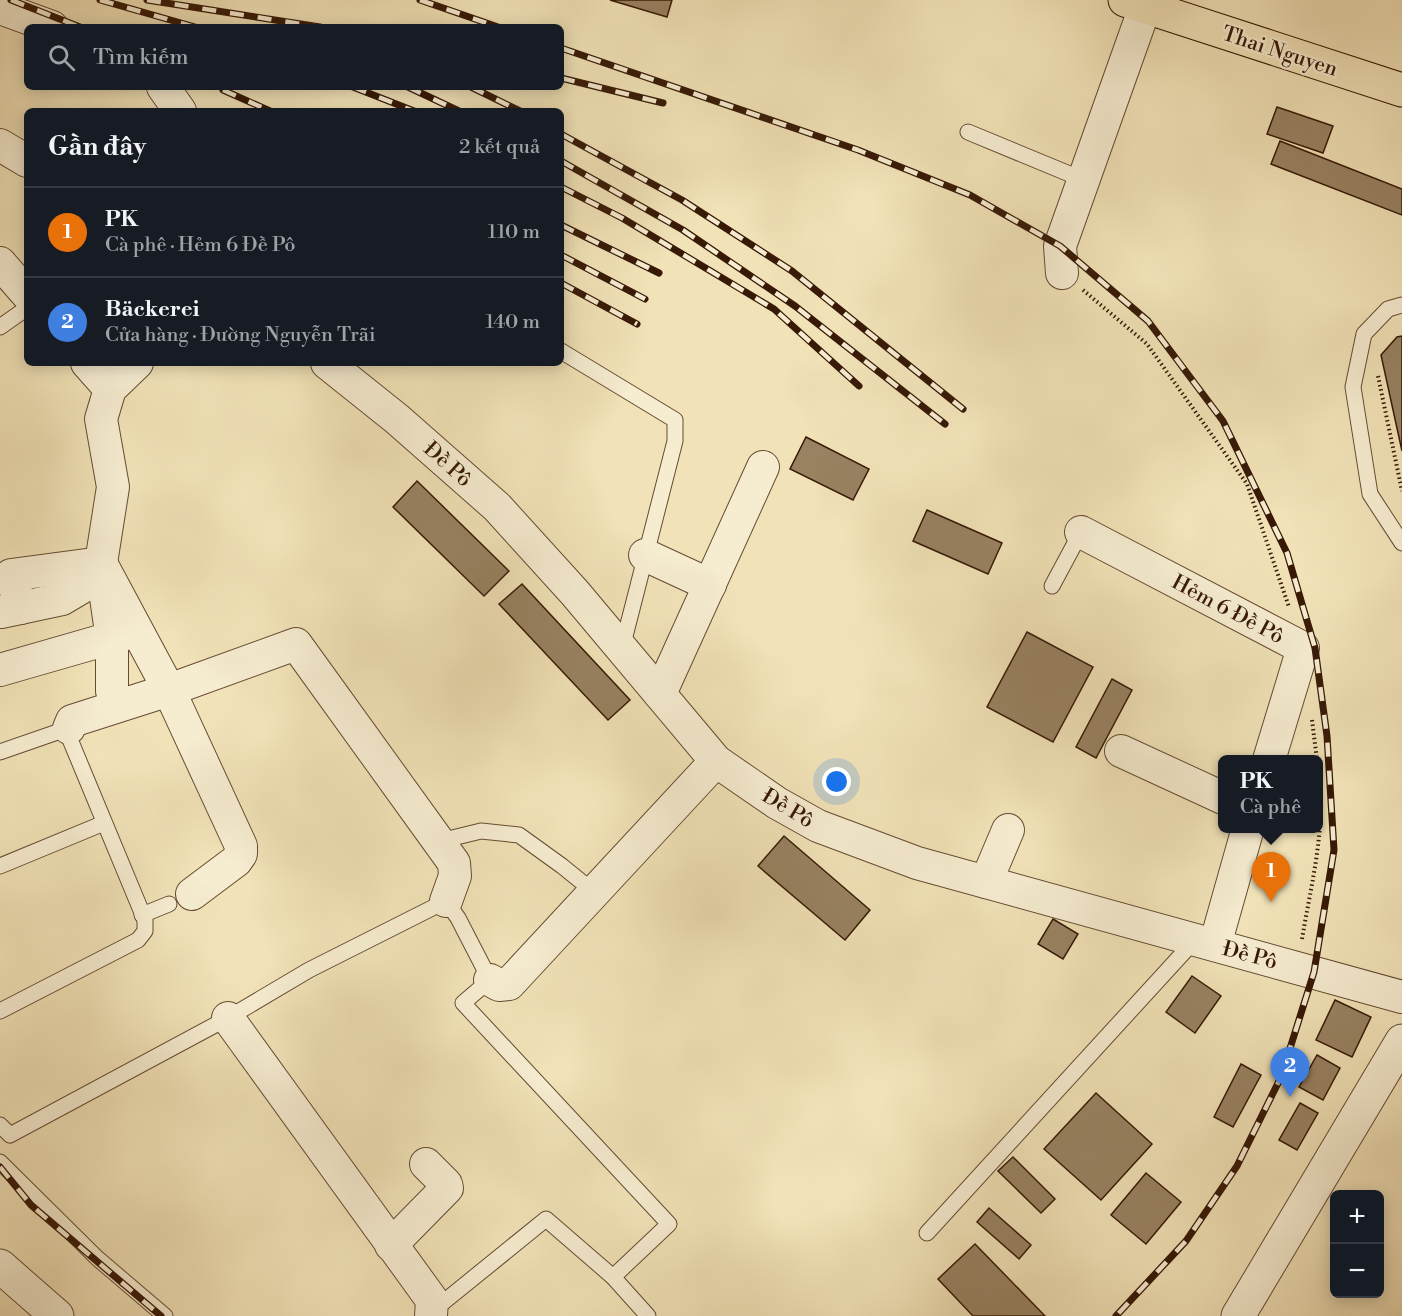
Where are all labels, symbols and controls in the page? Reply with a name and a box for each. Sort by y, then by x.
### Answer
street label: Thai Nguyen [1218,21,1341,83]
search box [24,24,564,90]
icon: search [45,41,78,74]
text: Tìm kiếm [93,44,189,71]
text: Gần đây [48,131,146,163]
text: 2 kết quả [459,135,540,160]
text: PK [105,206,138,233]
text: 1 [63,220,72,245]
text: 110 m [488,220,540,245]
text: Cà phê · Hẻm 6 Đề Pô [105,233,295,258]
text: Bäckerei [105,296,200,323]
text: 2 [61,310,74,335]
text: 140 m [485,310,540,335]
text: Cửa hàng · Đường Nguyễn Trãi [105,323,376,348]
street label: Đề Pô [418,436,477,493]
street label: Hẻm 6 Đề Pô [1167,569,1288,650]
popup [1218,755,1323,833]
your location [822,767,851,796]
text: PK [1240,768,1273,795]
street label: Đề Pô [757,783,818,834]
text: Cà phê [1240,795,1301,820]
pin: 1 [1252,852,1290,902]
street label: Đề Pô [1219,936,1280,976]
pin: 2 [1270,1048,1310,1097]
map controls [1330,1190,1384,1298]
button: + [1330,1190,1384,1244]
button: − [1330,1244,1384,1298]

